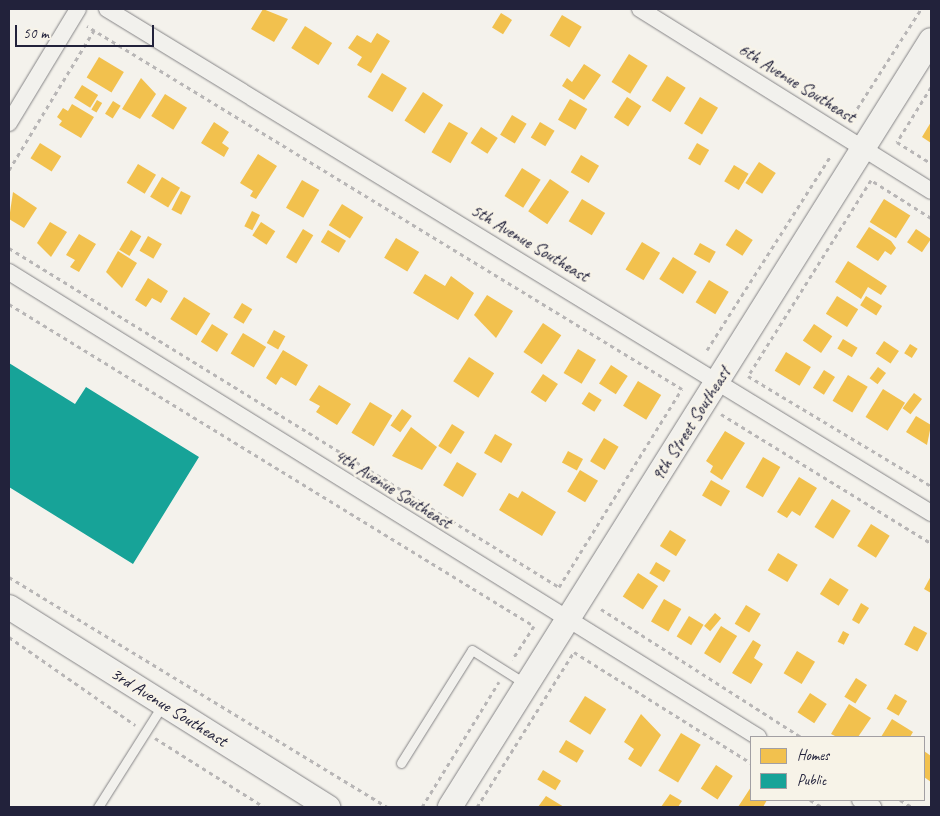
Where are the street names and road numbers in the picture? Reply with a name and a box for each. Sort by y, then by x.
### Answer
street label: 6th Avenue Southeast [735,38,859,128]
street label: 5th Avenue Southeast [467,199,593,287]
street label: 9th Street Southeast [647,362,735,486]
street label: 4th Avenue Southeast [331,444,455,534]
street label: 3rd Avenue Southeast [107,663,231,751]

